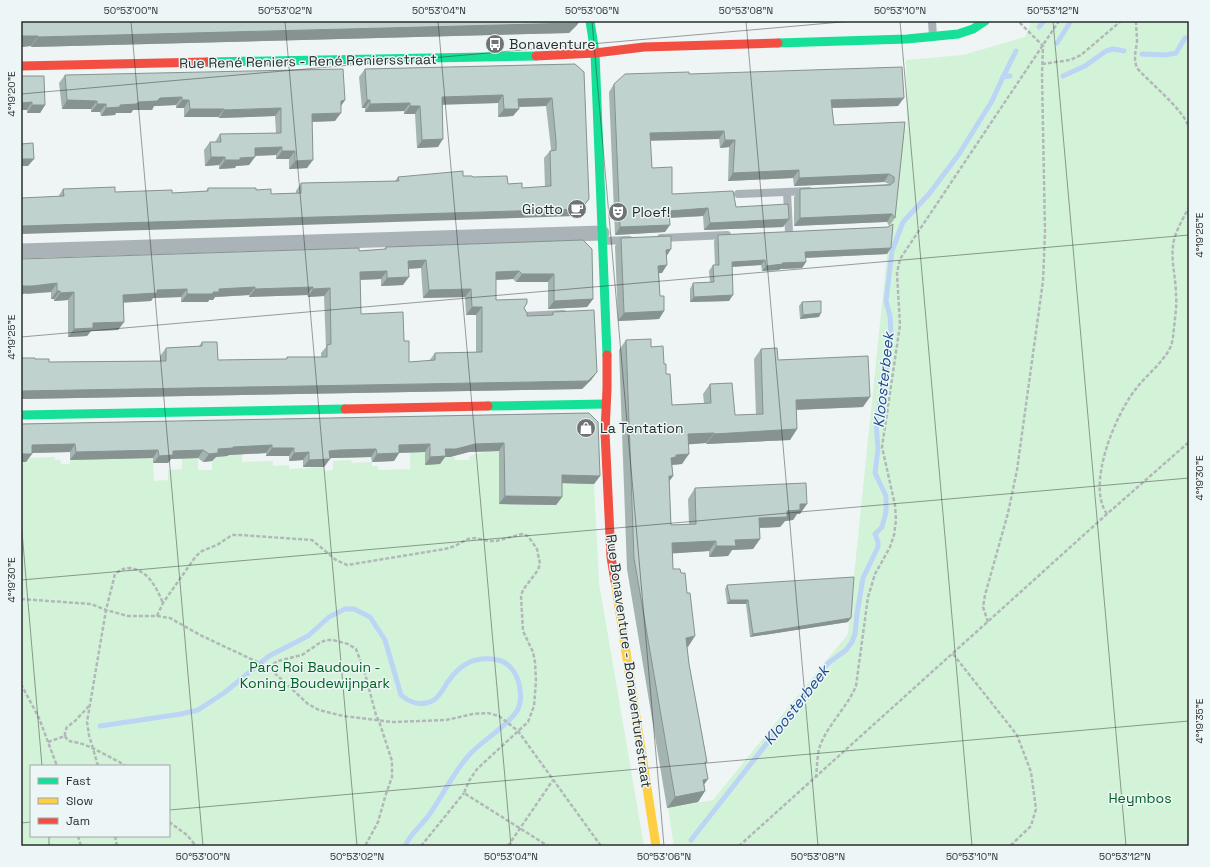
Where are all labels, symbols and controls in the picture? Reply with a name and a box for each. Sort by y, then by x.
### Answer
text: 50°53'00"N [104,4,158,17]
text: 50°53'02"N [258,4,312,17]
text: 50°53'04"N [412,4,466,17]
text: 50°53'06"N [565,4,619,17]
text: 50°53'08"N [719,4,773,17]
text: 50°53'10"N [874,4,926,17]
text: 50°53'12"N [1027,4,1079,17]
bus stop icon: Bonaventure [484,33,506,55]
place label: Bonaventure [509,35,595,53]
street label: Rue René Reniers - René Reniersstraat [179,50,437,72]
text: 4°19'20"E [5,71,18,117]
cafe icon: Giotto [566,198,588,220]
place label: Giotto [522,200,563,218]
theatre icon: Ploef! [607,201,629,223]
place label: Ploef! [632,203,670,221]
text: 4°19'25"E [1193,212,1206,257]
text: 4°19'25"E [5,314,18,359]
water label: Kloosterbeek [869,329,898,429]
shop icon: La Tentation [575,417,597,439]
place label: La Tentation [600,419,684,437]
text: 4°19'30"E [1193,455,1206,501]
street label: Rue Bonaventure - Bonaventurestraat [602,533,656,789]
text: 4°19'30"E [5,557,18,603]
park label: Parc Roi Baudouin - Koning Boudewijnpark [240,658,391,692]
water label: Kloosterbeek [759,660,834,749]
text: 4°19'35"E [1193,698,1206,743]
legend [30,765,170,837]
text: Fast [66,773,91,789]
park label: Heymbos [1108,789,1172,807]
text: Slow [66,793,93,809]
text: Jam [66,813,90,829]
text: 50°53'00"N [176,850,230,863]
text: 50°53'02"N [330,850,384,863]
text: 50°53'04"N [484,850,538,863]
text: 50°53'06"N [637,850,691,863]
text: 50°53'08"N [791,850,845,863]
text: 50°53'10"N [946,850,998,863]
text: 50°53'12"N [1099,850,1151,863]

